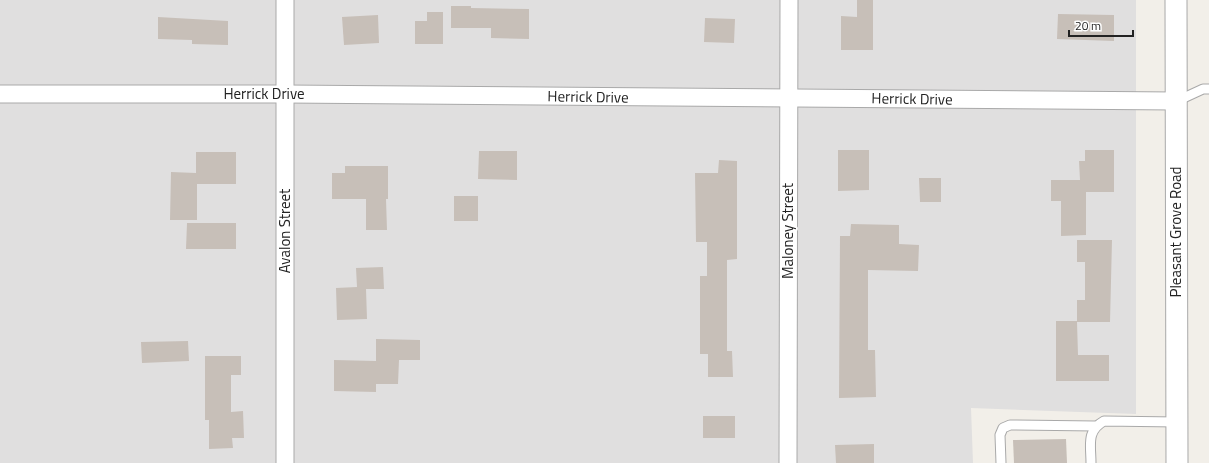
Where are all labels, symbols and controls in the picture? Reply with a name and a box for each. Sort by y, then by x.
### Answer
scale bar [1069,12,1133,38]
text: 20 m [1075,16,1101,35]
street label: Herrick Drive [223,82,305,105]
street label: Herrick Drive [547,84,629,109]
street label: Herrick Drive [871,86,953,111]
street label: Pleasant Grove Road [1164,166,1187,298]
street label: Maloney Street [776,182,799,279]
street label: Avalon Street [273,188,296,273]

